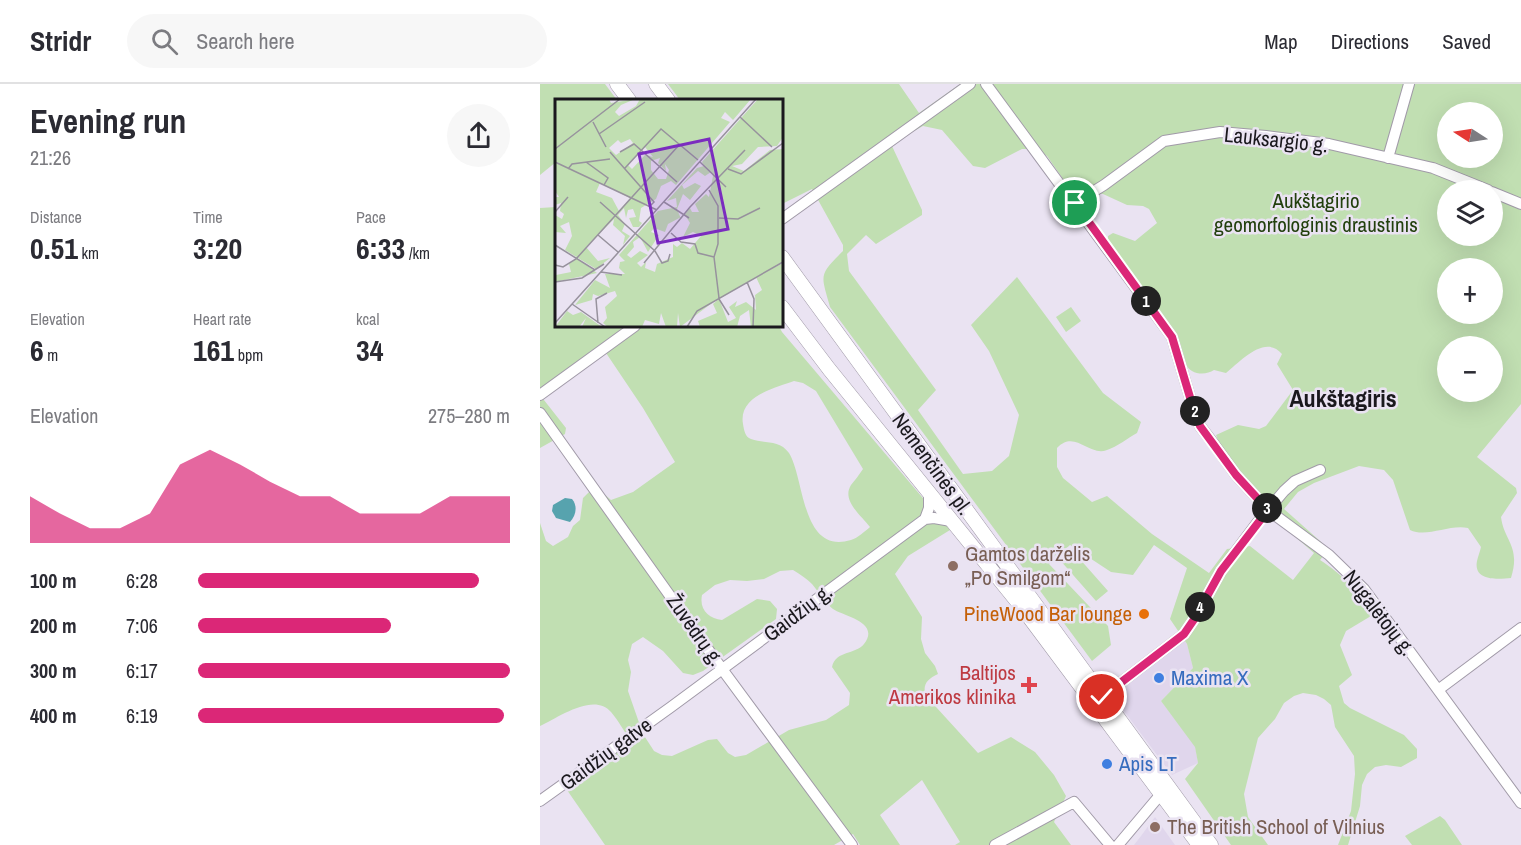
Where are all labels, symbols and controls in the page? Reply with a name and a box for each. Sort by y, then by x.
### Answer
search box [127,14,547,68]
text: Stridr [30,22,91,60]
icon: search [148,25,181,58]
text: Search here [196,26,295,56]
text: Map [1264,27,1298,56]
text: Directions [1331,27,1409,56]
text: Saved [1442,27,1491,56]
text: Evening run [30,99,186,143]
inset map [555,99,783,327]
north arrow [1437,102,1503,168]
map controls [1437,102,1503,402]
button: share [447,104,510,167]
street label: Lauksargio g. [1223,120,1329,159]
text: 21:26 [30,144,71,171]
pin [1049,177,1100,228]
button: layers [1437,180,1503,246]
icon: arrive [1058,186,1091,219]
park label: Aukštagirio geomorfologinis draustinis [1214,186,1418,239]
text: Distance [30,206,82,228]
text: Time [193,206,223,228]
text: Pace [356,206,386,228]
text: 0.51 [30,228,78,268]
text: 3:20 [193,228,242,268]
text: 6:33 [356,228,405,268]
text: km [78,242,99,264]
text: /km [405,242,430,264]
button: + [1437,258,1503,324]
pin: 1 [1131,286,1161,316]
text: 1 [1142,290,1150,312]
text: Elevation [30,308,85,330]
text: Heart rate [193,308,251,330]
text: kcal [356,308,379,330]
text: 6 [30,330,44,370]
text: 161 [193,330,234,370]
text: 34 [356,330,383,370]
button: − [1437,336,1503,402]
text: m [44,344,58,366]
text: bpm [234,344,263,366]
district label: Aukštagiris [1289,382,1397,414]
pin: 2 [1180,396,1210,426]
text: 2 [1191,400,1199,422]
text: Elevation [30,402,98,429]
text: 275–280 m [428,402,510,429]
street label: Nemenčinės pl. [886,407,979,521]
pin: 3 [1252,493,1282,523]
text: 3 [1263,497,1271,519]
place label: Gamtos darželis „Po Smilgom“ [965,539,1090,592]
marker: Gamtos darželis „Po Smilgom“ [946,559,960,573]
street label: Nugalėtojų g. [1337,564,1422,662]
text: 100 m [30,567,77,594]
text: 6:28 [126,567,158,594]
street label: Gaidžių g. [757,577,838,648]
street label: Žuvėdrų g. [660,588,731,672]
pin: 4 [1185,592,1215,622]
text: 4 [1196,596,1204,618]
place label: PineWood Bar lounge [964,599,1132,628]
marker: PineWood Bar lounge [1137,607,1151,621]
text: 200 m [30,612,77,639]
text: 7:06 [126,612,158,639]
text: 300 m [30,657,77,684]
text: 6:17 [126,657,158,684]
place label: Baltijos Amerikos klinika [888,658,1016,711]
place label: Maxima X [1171,663,1249,692]
pin [1076,671,1127,722]
marker: Maxima X [1152,671,1166,685]
marker: Baltijos Amerikos klinika [1020,676,1038,694]
icon: check [1085,680,1118,713]
text: 400 m [30,702,77,729]
text: 6:19 [126,702,158,729]
street label: Gaidžių gatve [554,710,658,797]
place label: Apis LT [1118,749,1178,778]
marker: Apis LT [1100,757,1114,771]
place label: The British School of Vilnius [1167,812,1385,841]
marker: The British School of Vilnius [1148,820,1162,834]

